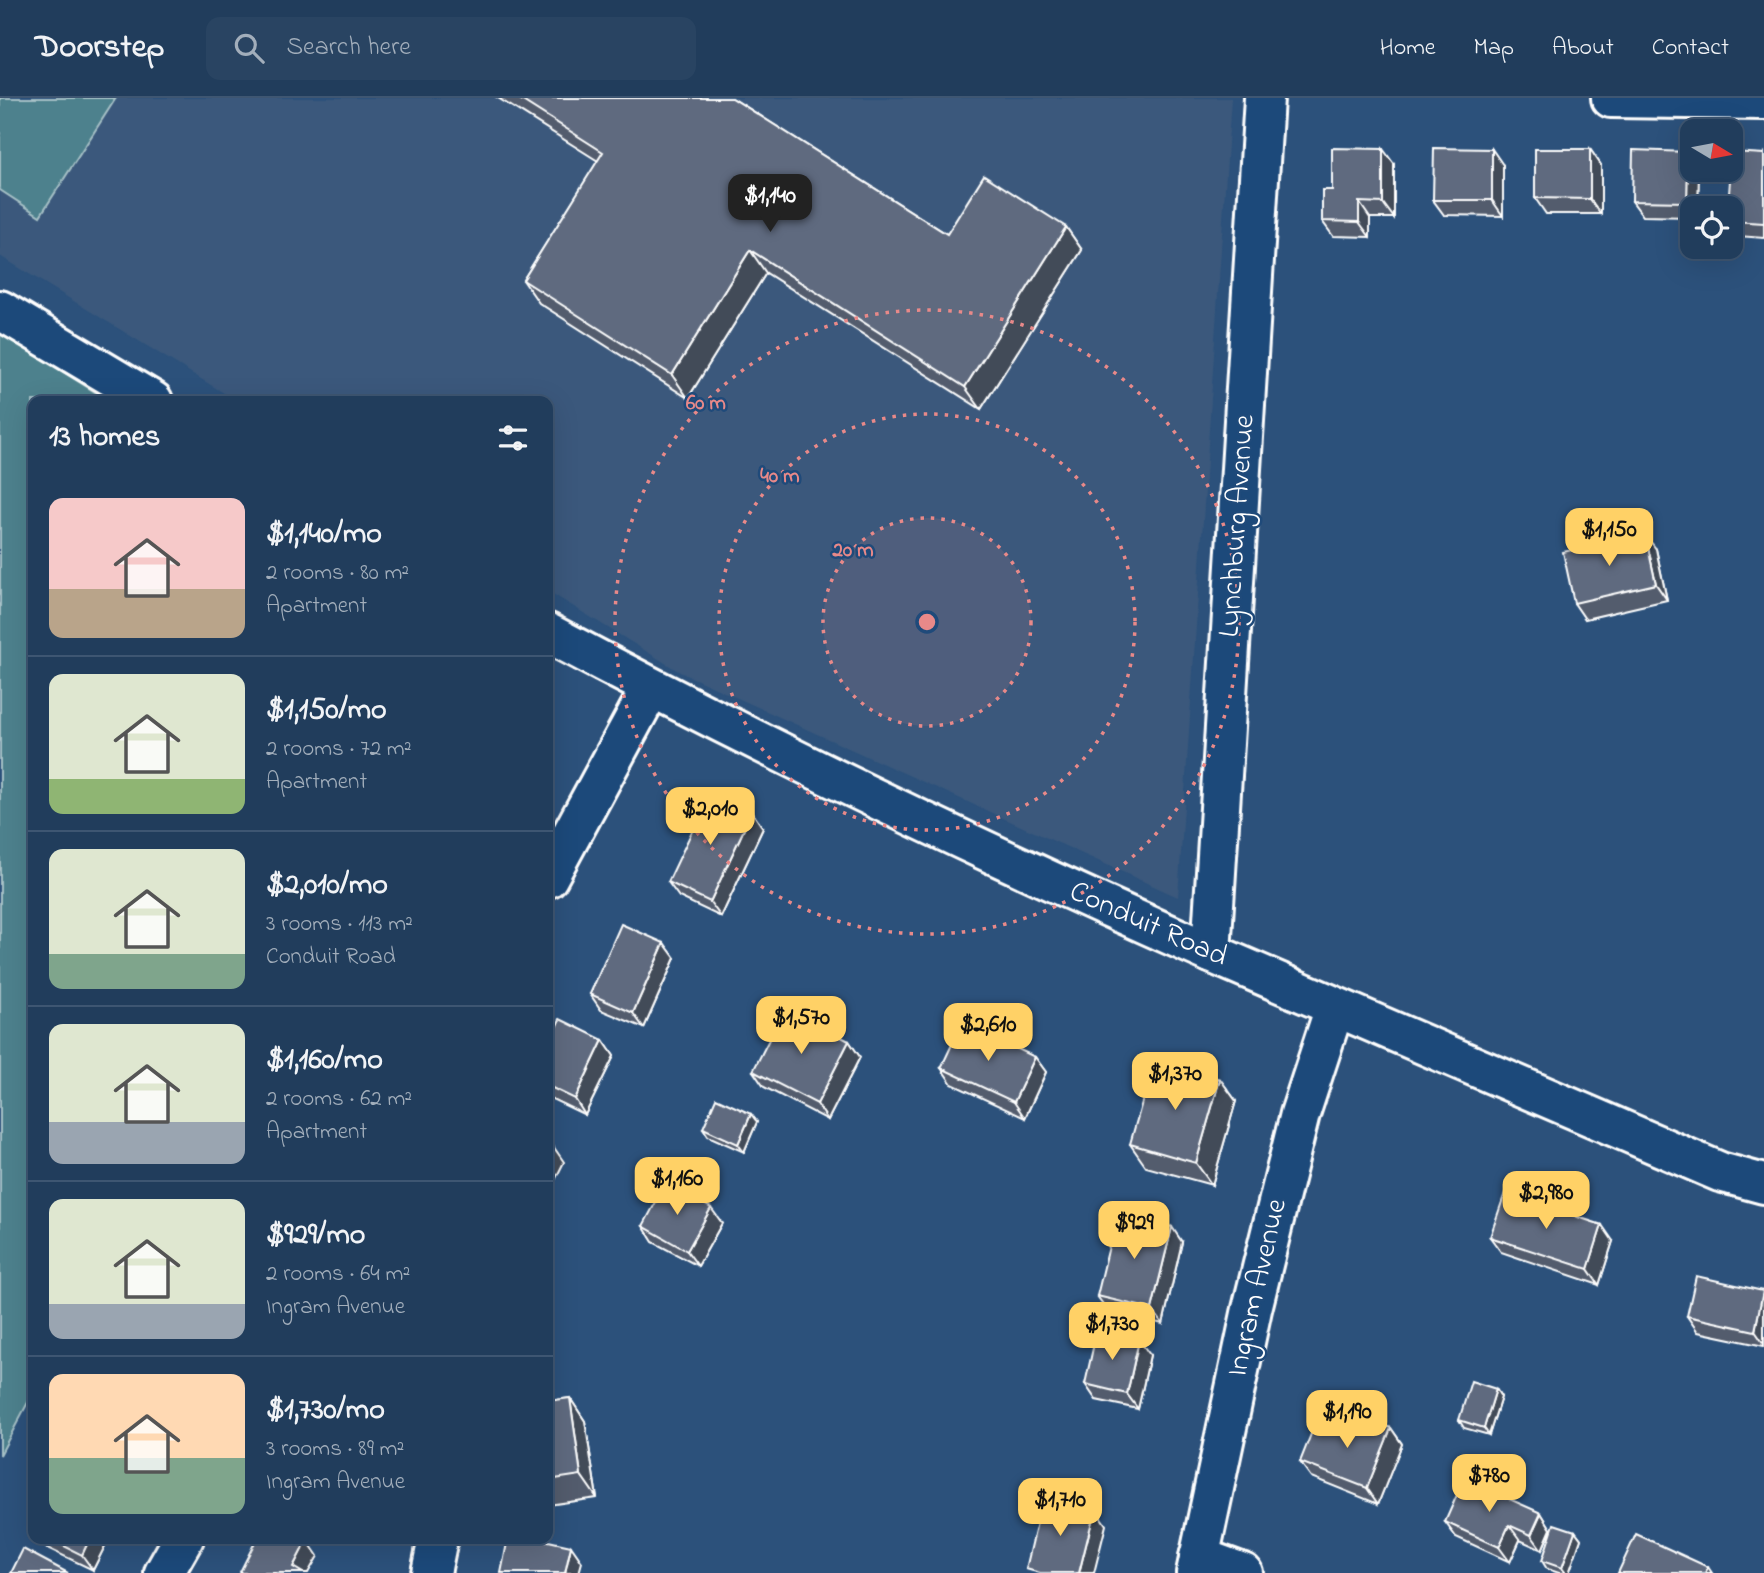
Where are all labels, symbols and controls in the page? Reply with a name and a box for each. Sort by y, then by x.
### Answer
search box [206,17,696,80]
text: Doorstep [35,24,164,72]
icon: search [230,29,268,67]
text: Search here [286,29,411,67]
text: Home [1380,31,1436,66]
text: Map [1474,31,1514,66]
text: About [1552,31,1614,66]
text: Contact [1652,31,1729,66]
north arrow [1680,119,1743,182]
map controls [1680,119,1743,259]
pin: $1,140 [713,174,827,234]
text: $1,140 [744,180,796,213]
button: locate [1680,196,1743,259]
text: 60 m [686,389,726,419]
street label: Lynchburg Avenue [1208,413,1268,639]
text: 13 homes [49,416,160,460]
icon: filters [494,419,532,457]
text: 40 m [760,462,800,492]
pin: $1,150 [1552,508,1666,568]
text: $1,140/mo [266,513,382,557]
text: $1,150 [1581,514,1637,547]
icon: home [105,526,189,610]
text: 20 m [831,536,874,566]
text: 2 rooms · 80 m² [266,557,409,590]
text: Apartment [266,590,367,623]
centre of rings [915,610,939,634]
text: $1,150/mo [266,689,387,733]
icon: home [105,702,189,786]
text: 2 rooms · 72 m² [266,733,412,766]
text: Apartment [266,766,367,799]
pin: $2,010 [653,788,767,847]
text: $2,010 [682,793,738,826]
text: $2,010/mo [266,864,388,908]
street label: Conduit Road [1062,871,1234,980]
icon: home [105,877,189,961]
text: 3 rooms · 113 m² [266,908,413,941]
text: Conduit Road [266,941,396,974]
pin: $1,570 [744,996,858,1056]
text: $1,570 [772,1002,830,1035]
pin: $2,610 [931,1004,1045,1063]
text: $2,610 [960,1009,1016,1042]
text: $1,160/mo [266,1039,383,1083]
icon: home [105,1052,189,1136]
pin: $1,370 [1118,1052,1232,1112]
text: $1,370 [1148,1058,1202,1091]
text: 2 rooms · 62 m² [266,1083,412,1116]
text: Apartment [266,1116,367,1149]
pin: $1,160 [620,1158,734,1217]
text: $1,160 [651,1163,703,1196]
pin: $2,980 [1489,1172,1603,1231]
text: $2,980 [1519,1177,1573,1210]
street label: Ingram Avenue [1216,1194,1300,1381]
pin: $929 [1093,1202,1175,1261]
text: $929 [1114,1207,1154,1240]
text: $929/mo [266,1214,365,1258]
icon: home [105,1227,189,1311]
text: 2 rooms · 64 m² [266,1258,410,1291]
text: Ingram Avenue [266,1291,405,1324]
pin: $1,730 [1055,1302,1169,1362]
text: $1,730 [1085,1308,1139,1341]
text: $1,730/mo [266,1389,385,1433]
pin: $1,190 [1290,1390,1404,1450]
text: $1,190 [1322,1396,1372,1429]
icon: home [105,1402,189,1486]
text: 3 rooms · 89 m² [266,1433,404,1466]
pin: $780 [1448,1454,1530,1514]
text: $780 [1468,1460,1510,1493]
text: Ingram Avenue [266,1466,405,1499]
pin: $1,710 [1003,1478,1117,1538]
text: $1,710 [1034,1484,1086,1517]

